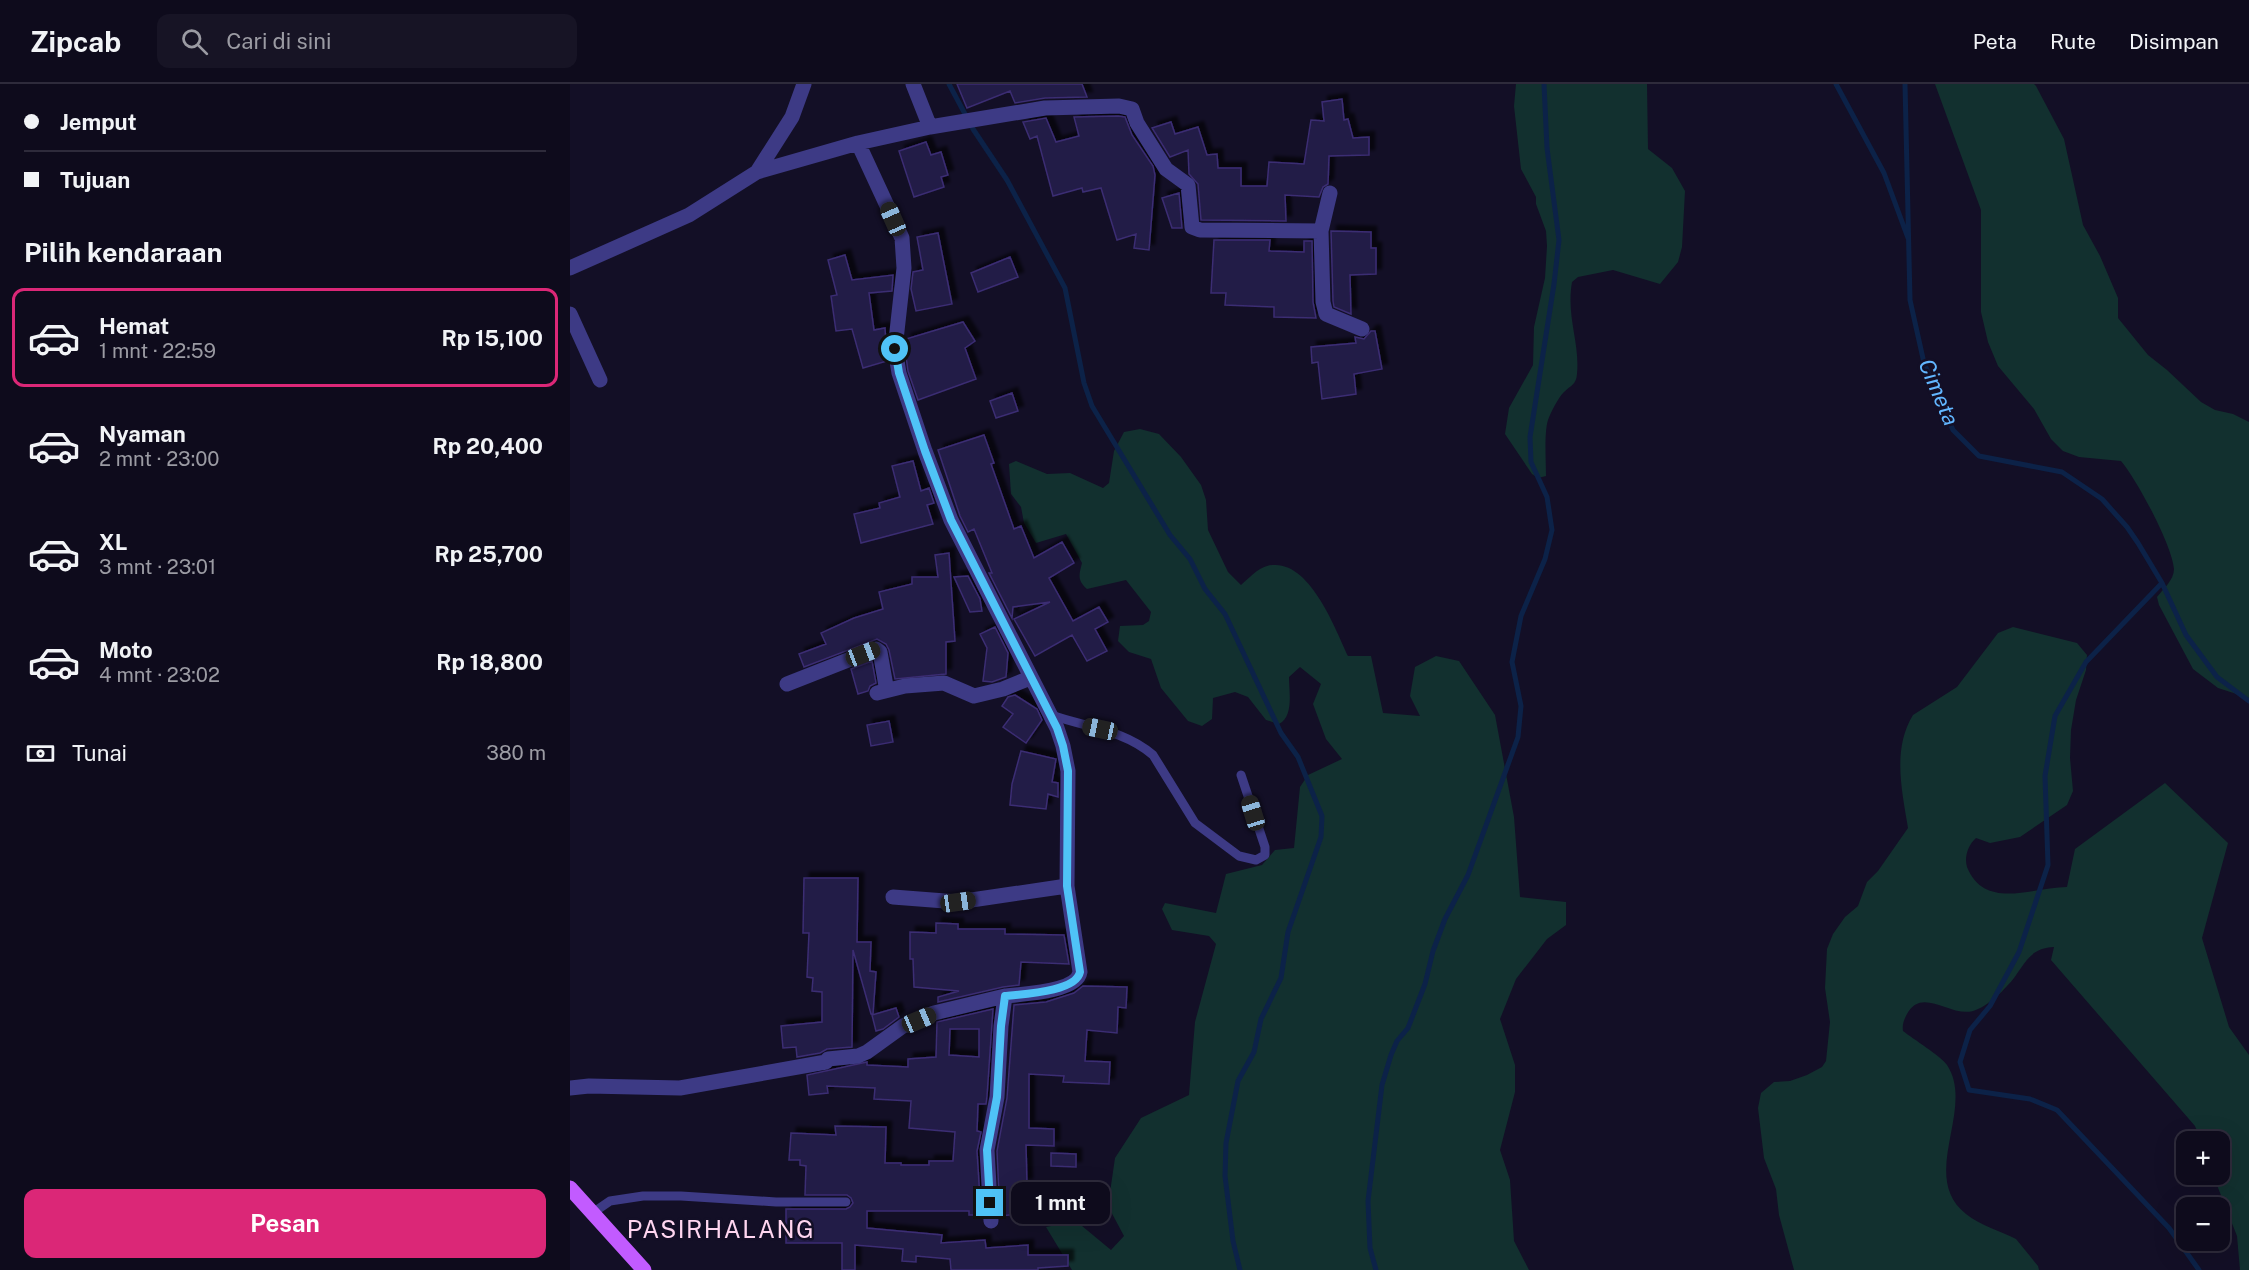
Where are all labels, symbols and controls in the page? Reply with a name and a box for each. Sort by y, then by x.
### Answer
search box [157,14,577,68]
text: Zipcab [30,25,121,58]
icon: search [178,25,211,58]
text: Cari di sini [226,28,331,54]
text: Peta [1973,29,2017,54]
text: Rute [2050,29,2096,54]
text: Disimpan [2129,29,2219,54]
text: Jemput [60,109,137,135]
text: Tujuan [60,167,130,193]
car [877,199,909,239]
text: Pilih kendaraan [24,236,223,268]
icon: car [27,311,81,365]
text: Hemat [99,313,169,339]
text: Rp 15,100 [441,325,543,351]
route start [881,335,908,362]
text: 1 mnt · 22:59 [99,339,216,363]
water label: Cimeta [1913,355,1965,429]
icon: car [27,419,81,473]
text: Nyaman [99,421,186,447]
text: Rp 20,400 [433,433,543,459]
text: 2 mnt · 23:00 [99,447,220,471]
icon: car [27,527,81,581]
text: XL [99,529,127,555]
text: Rp 25,700 [435,541,543,567]
text: 3 mnt · 23:01 [99,555,216,579]
icon: car [27,635,81,689]
text: Moto [99,637,153,663]
car [843,639,883,669]
text: Rp 18,800 [436,649,543,675]
text: 4 mnt · 23:02 [99,663,220,687]
car [1081,716,1119,742]
icon: cash [24,737,57,770]
text: Tunai [72,740,127,766]
text: 380 m [486,741,546,765]
car [1239,793,1267,833]
car [939,891,977,913]
car [899,1005,939,1035]
map controls [2176,1131,2230,1251]
button: + [2176,1131,2230,1185]
callout: 1 mnt [1011,1182,1110,1224]
button: Pesan [24,1189,546,1258]
route end [976,1189,1003,1216]
text: 1 mnt [1035,1191,1086,1215]
button: − [2176,1197,2230,1251]
district label: PASIRHALANG [627,1215,815,1243]

